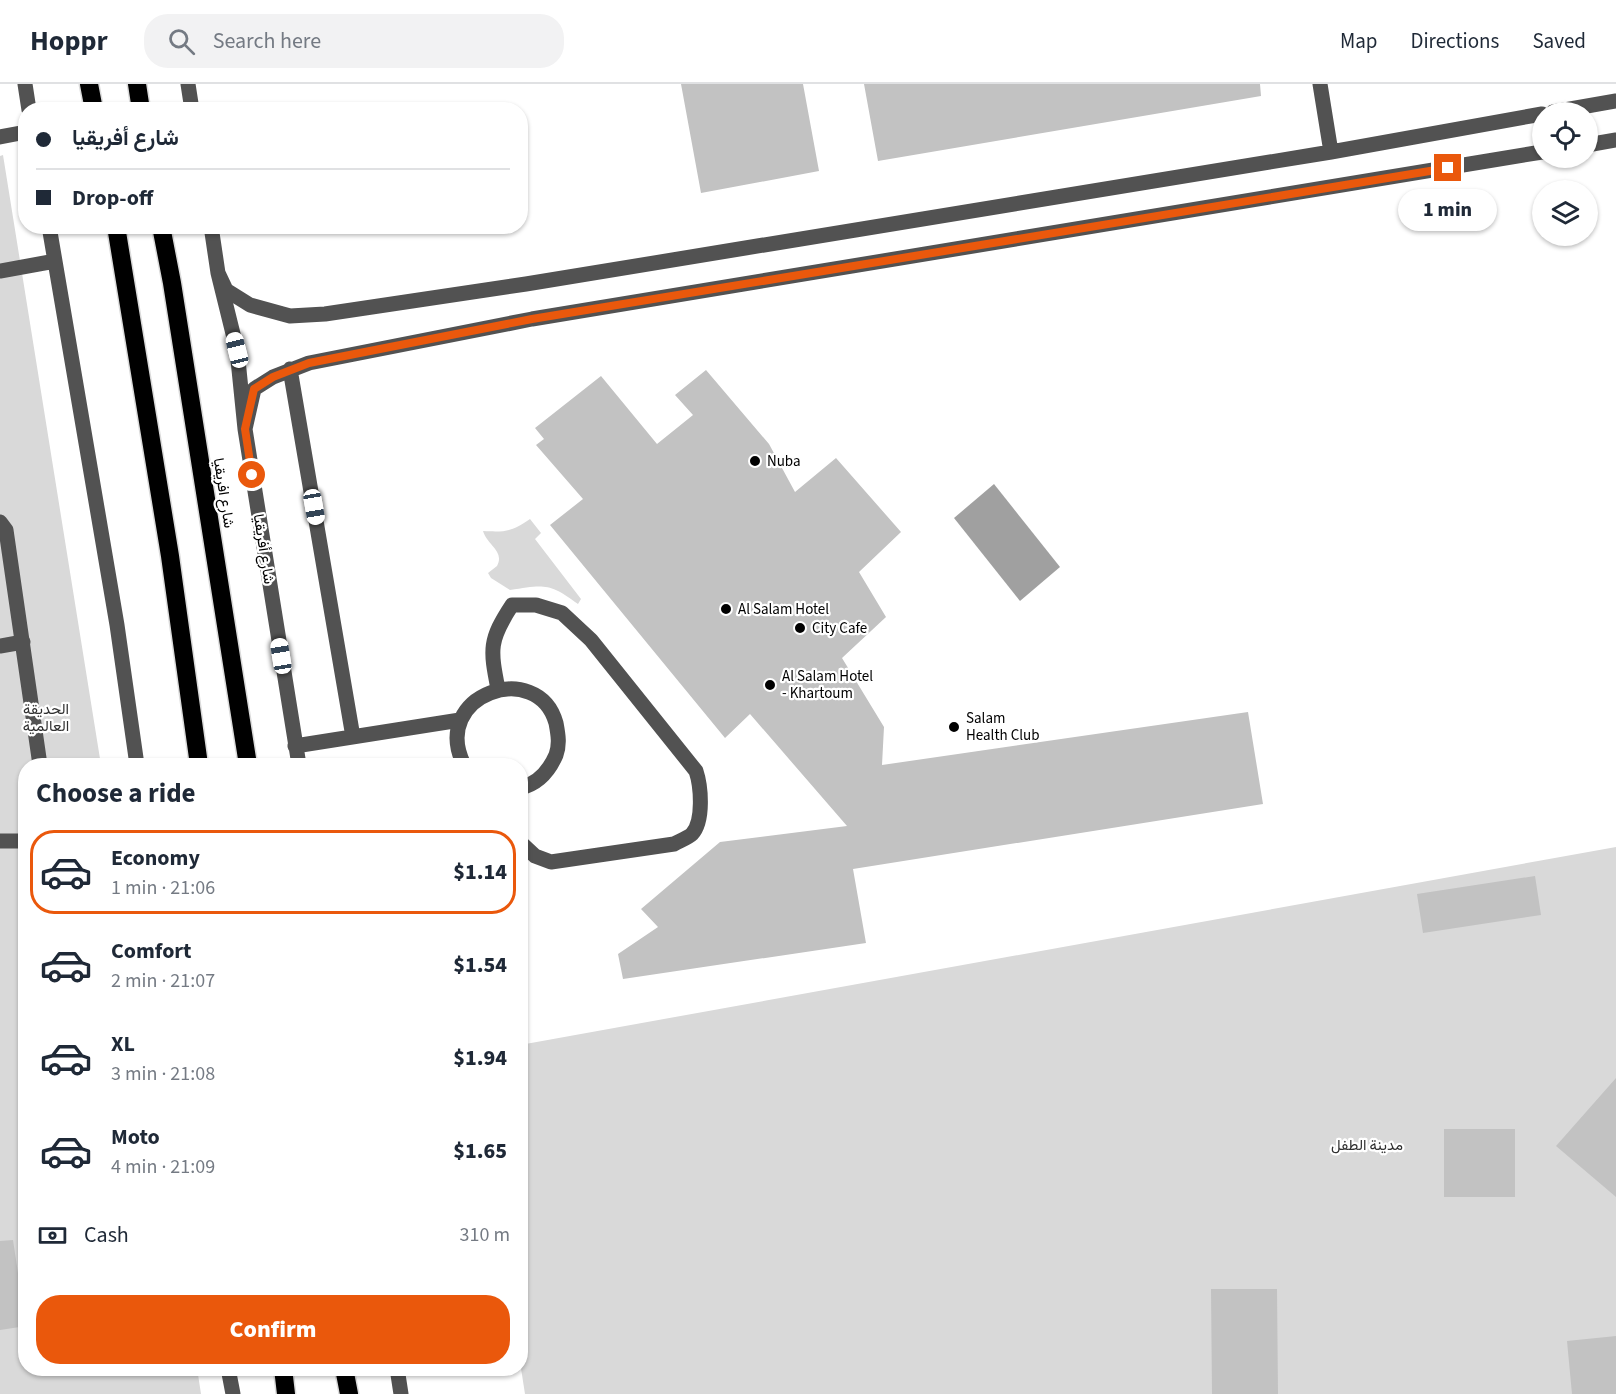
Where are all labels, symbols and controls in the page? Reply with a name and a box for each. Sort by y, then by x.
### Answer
search box [144,14,564,68]
text: Hoppr [30,21,108,61]
icon: search [165,25,198,58]
text: Search here [213,25,321,57]
text: Map [1340,26,1378,56]
text: Directions [1411,26,1499,56]
text: Saved [1532,26,1586,56]
map controls [1532,102,1598,246]
button: locate [1532,102,1598,168]
text: شارع أفريقيا [72,122,179,154]
route end [1434,154,1461,181]
button: layers [1532,180,1598,246]
text: Drop-off [72,182,153,214]
callout: 1 min [1398,189,1498,231]
text: 1 min [1423,196,1472,224]
car [224,330,250,370]
place label: Nuba [767,451,801,472]
marker: Nuba [748,454,762,468]
street label: شارع افريقيا [208,456,239,530]
route start [238,461,265,488]
car [302,488,326,526]
street label: شارع أفريقيا [248,512,279,586]
place label: Al Salam Hotel [738,599,829,620]
marker: Al Salam Hotel [719,602,733,616]
place label: City Cafe [812,618,867,639]
marker: City Cafe [793,621,807,635]
car [269,637,293,675]
place label: Al Salam Hotel - Khartoum [782,666,873,704]
marker: Al Salam Hotel - Khartoum [763,678,777,692]
park label: الحديقة العالمية [23,699,69,737]
place label: Salam Health Club [966,708,1039,746]
marker: Salam Health Club [947,720,961,734]
text: Choose a ride [36,774,196,813]
text: Economy [111,842,200,874]
icon: car [39,845,93,899]
text: $1.14 [453,856,507,888]
text: 1 min · 21:06 [111,874,215,902]
text: Comfort [111,935,192,967]
icon: car [39,938,93,992]
text: $1.54 [453,949,507,981]
text: 2 min · 21:07 [111,967,215,995]
text: XL [111,1028,135,1060]
icon: car [39,1031,93,1085]
text: $1.94 [453,1042,507,1074]
text: 3 min · 21:08 [111,1060,215,1088]
text: Moto [111,1121,160,1153]
icon: car [39,1124,93,1178]
text: $1.65 [453,1135,507,1167]
park label: مدينة الطفل [1331,1135,1403,1156]
text: 4 min · 21:09 [111,1153,215,1181]
icon: cash [36,1219,69,1252]
text: Cash [84,1219,129,1251]
text: 310 m [460,1221,510,1249]
button: Confirm [36,1295,510,1364]

